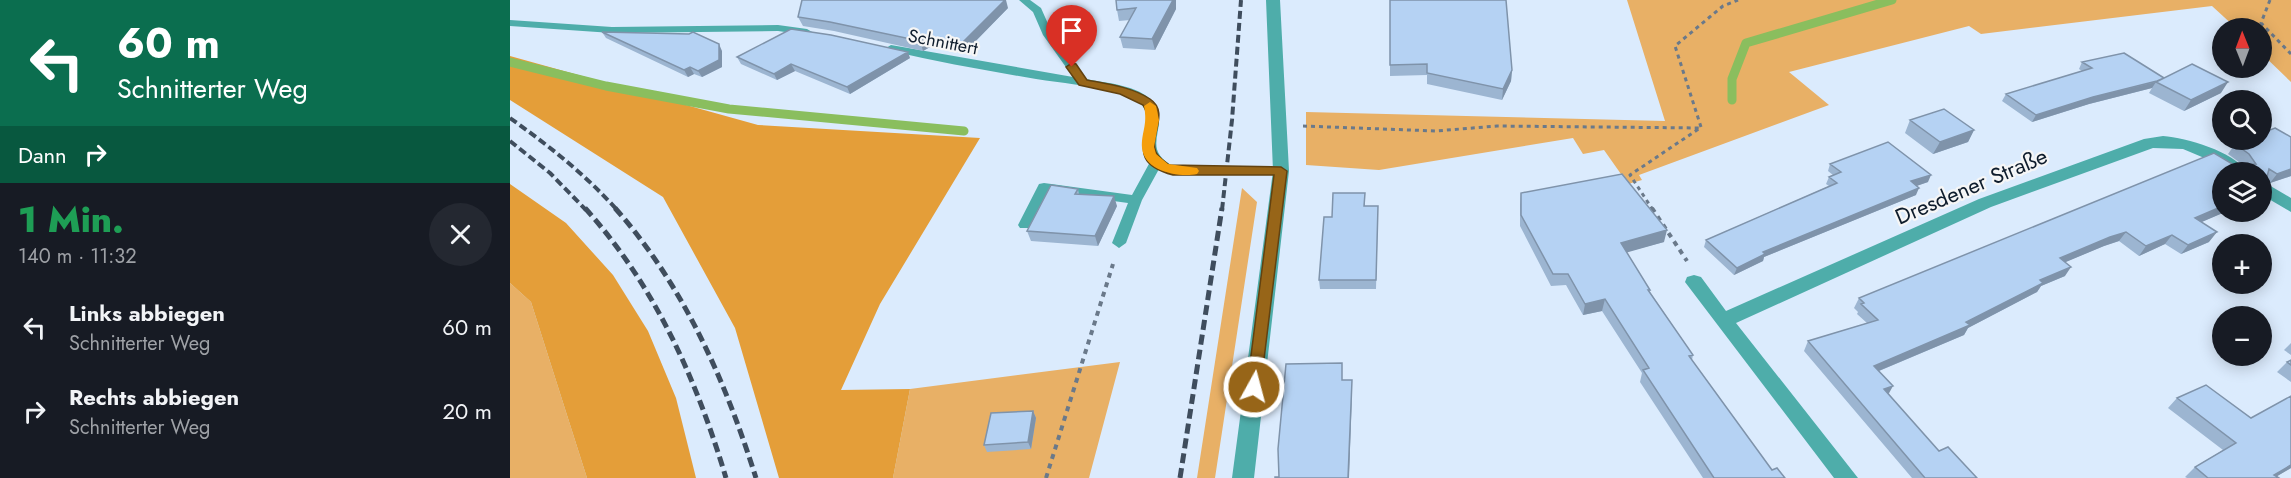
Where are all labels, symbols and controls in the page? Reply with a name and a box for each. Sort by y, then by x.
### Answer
pin [1046,5,1097,67]
text: 60 m [117,13,220,74]
icon: arrive [1055,14,1088,47]
north arrow [2212,18,2272,78]
map controls [2212,18,2272,366]
street label: Schnittert [906,23,981,62]
icon: left [18,24,96,102]
text: Schnitterter Weg [117,69,308,108]
button: search [2212,90,2272,150]
icon: right [79,138,112,171]
text: Dann [18,139,67,171]
street label: Dresdener Straße [1890,140,2052,232]
button: layers [2212,162,2272,222]
text: 1 Min. [18,193,124,245]
button: close [429,203,492,266]
button: + [2212,234,2272,294]
text: 140 m · 11:32 [18,242,137,271]
text: Links abbiegen [69,297,225,329]
button: − [2212,306,2272,366]
icon: left [18,311,51,344]
text: 60 m [442,311,492,343]
text: Schnitterter Weg [69,329,210,358]
position arrow [1222,355,1286,419]
text: Rechts abbiegen [69,381,239,413]
icon: right [18,395,51,428]
text: 20 m [443,395,492,427]
text: Schnitterter Weg [69,413,210,442]

